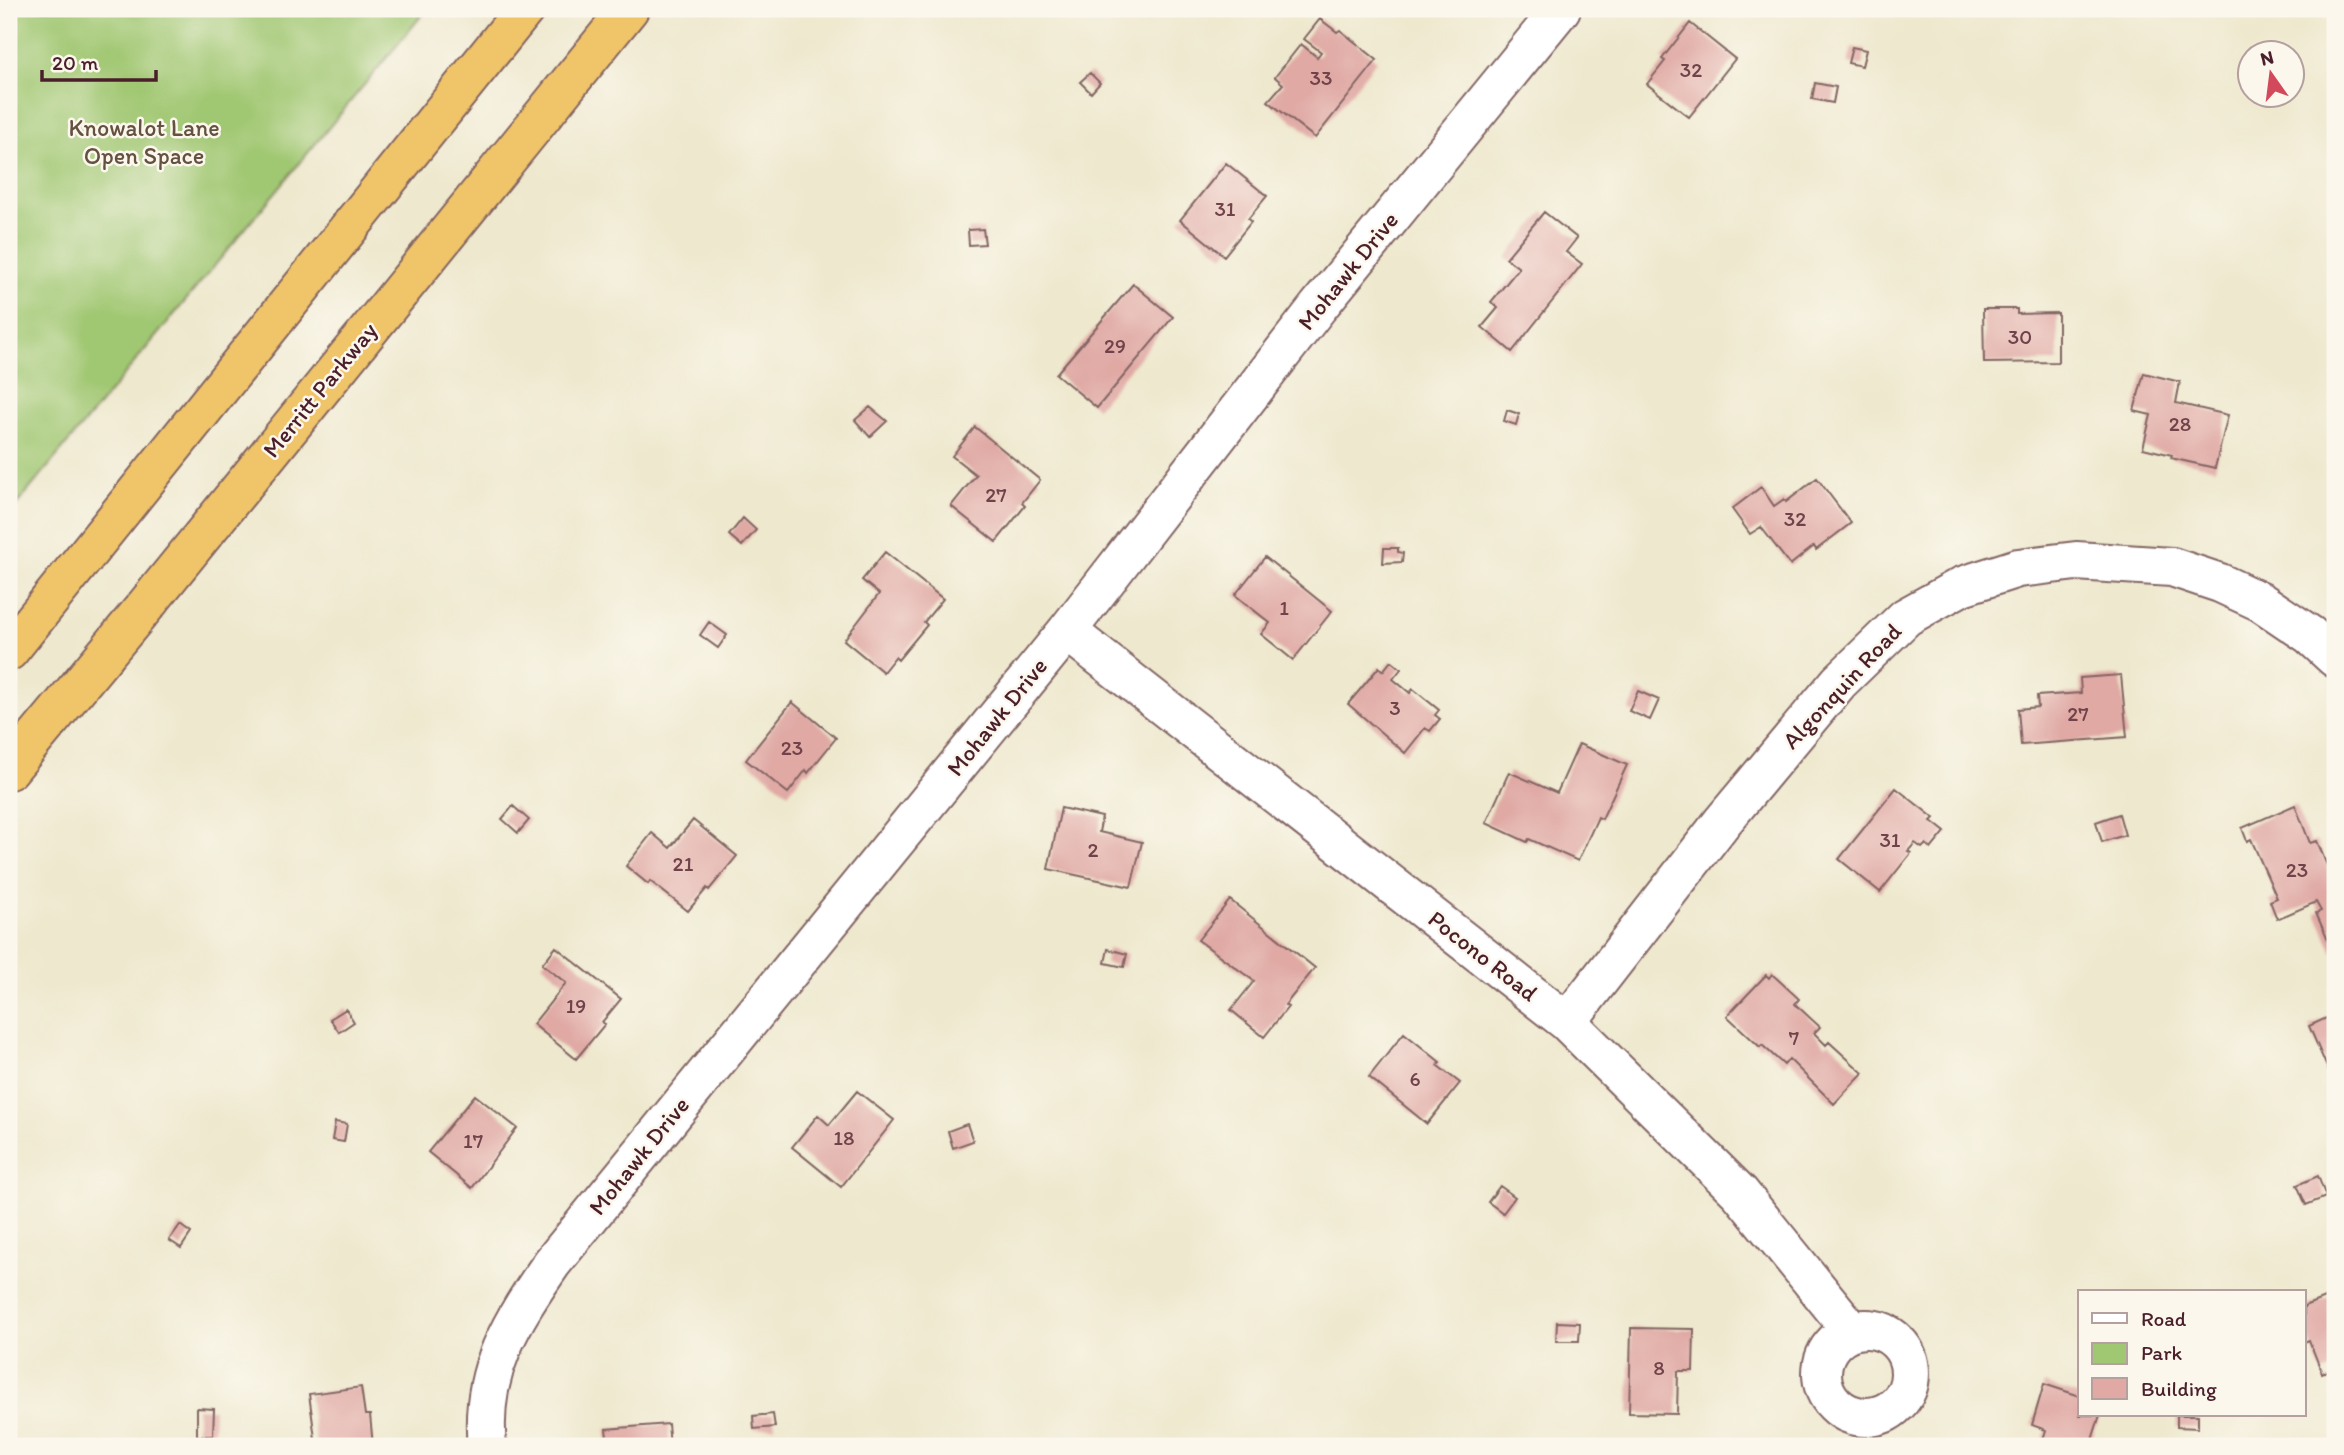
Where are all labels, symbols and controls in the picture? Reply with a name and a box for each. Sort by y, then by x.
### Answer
scale bar [42,38,156,82]
north arrow [2236,38,2306,108]
text: N [2258,45,2276,71]
text: 20 m [52,50,99,75]
house number: 32 [1680,57,1702,82]
house number: 33 [1310,65,1332,90]
park label: Knowalot Lane Open Space [68,113,220,170]
house number: 31 [1214,196,1236,221]
street label: Mohawk Drive [1291,206,1404,336]
street label: Merritt Parkway [256,316,383,463]
house number: 30 [2008,324,2032,349]
house number: 29 [1104,333,1126,358]
house number: 28 [2169,411,2191,436]
house number: 27 [985,482,1007,507]
house number: 32 [1784,506,1806,531]
house number: 1 [1279,595,1289,620]
street label: Algonquin Road [1776,617,1907,755]
street label: Mohawk Drive [940,652,1053,782]
house number: 3 [1389,695,1401,720]
house number: 27 [2067,701,2089,726]
house number: 23 [781,735,803,760]
house number: 31 [1879,827,1901,852]
house number: 2 [1087,837,1099,862]
house number: 21 [673,851,694,876]
house number: 23 [2286,857,2308,882]
street label: Pocono Road [1423,904,1544,1007]
house number: 19 [566,993,586,1018]
house number: 7 [1789,1025,1799,1050]
house number: 6 [1409,1066,1421,1091]
street label: Mohawk Drive [582,1091,695,1221]
house number: 18 [833,1125,855,1150]
house number: 17 [463,1128,483,1153]
legend [2078,1290,2306,1416]
text: Road [2141,1306,2187,1331]
text: Park [2141,1340,2183,1365]
house number: 8 [1653,1355,1665,1380]
text: Building [2141,1376,2217,1401]

